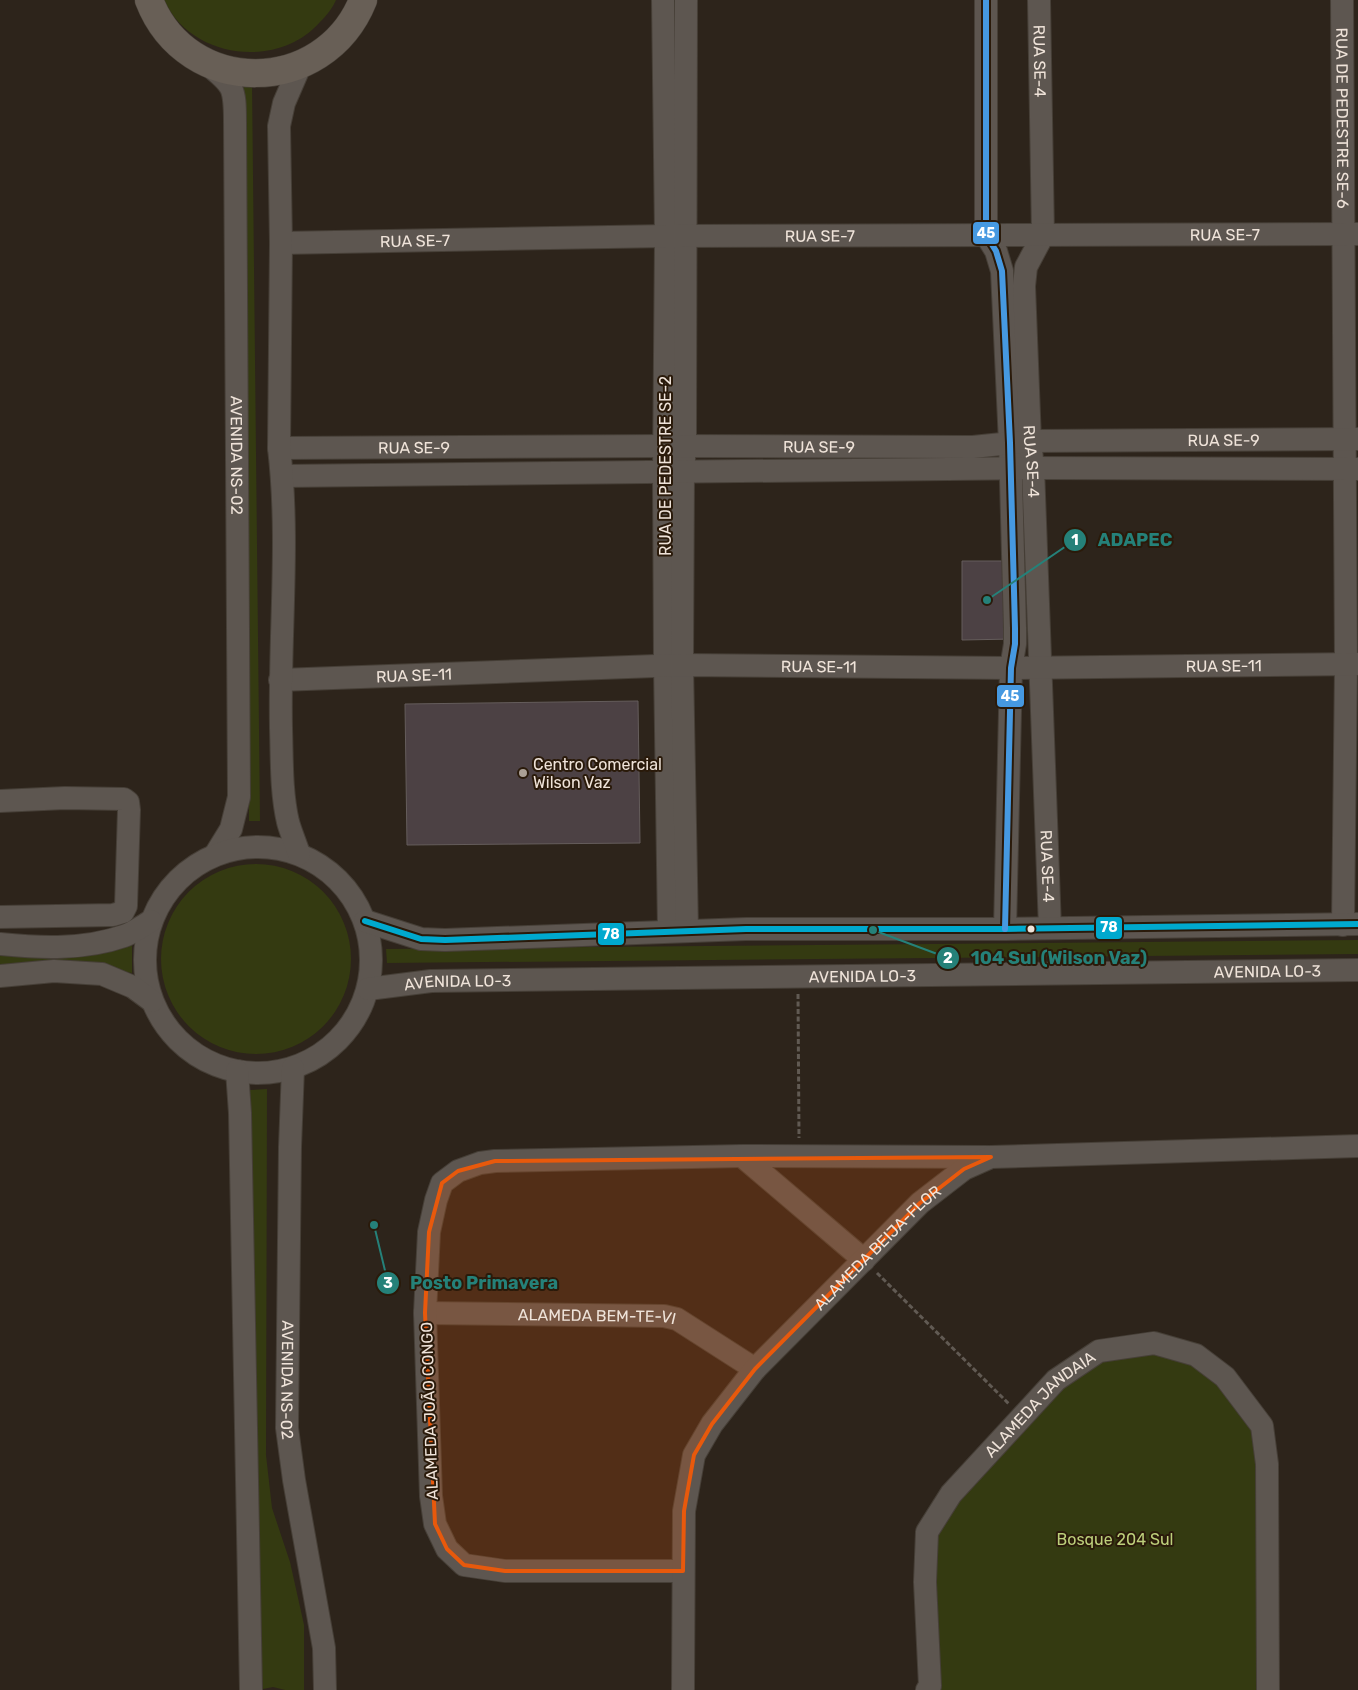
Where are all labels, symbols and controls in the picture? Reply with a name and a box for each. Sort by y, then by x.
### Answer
street label: RUA SE-4 [1029,24,1050,98]
street label: RUA DE PEDESTRE SE-6 [1332,27,1352,209]
line badge: 45 [972,221,1000,245]
text: 45 [977,225,995,242]
street label: RUA SE-7 [1190,225,1260,244]
street label: RUA SE-7 [785,226,855,246]
street label: RUA SE-7 [380,231,450,251]
street label: RUA DE PEDESTRE SE-2 [656,376,675,556]
street label: AVENIDA NS-02 [227,396,246,515]
street label: RUA SE-4 [1019,425,1043,498]
street label: RUA SE-9 [1188,431,1260,450]
street label: RUA SE-9 [783,437,855,457]
street label: RUA SE-9 [378,438,450,457]
callout: ADAPEC [1062,523,1182,556]
text: ADAPEC [1098,529,1173,551]
text: 1 [1071,531,1079,549]
street label: RUA SE-11 [1186,656,1262,676]
street label: RUA SE-11 [781,657,857,677]
street label: RUA SE-11 [376,665,452,686]
line badge: 45 [996,684,1025,708]
text: 45 [1001,688,1019,705]
place label: Centro Comercial Wilson Vaz [533,755,662,792]
marker: Centro Comercial Wilson Vaz [517,767,529,779]
street label: RUA SE-4 [1036,829,1058,903]
line badge: 78 [1095,916,1123,940]
text: 78 [1100,919,1118,936]
line badge: 78 [597,922,625,946]
unlabelled marker [1026,924,1036,934]
text: 78 [602,926,620,943]
callout: 104 Sul (Wilson Vaz) [936,941,1158,974]
text: 104 Sul (Wilson Vaz) [971,947,1147,969]
text: 2 [943,949,953,967]
street label: AVENIDA LO-3 [1214,961,1321,982]
street label: AVENIDA LO-3 [809,966,916,987]
street label: AVENIDA LO-3 [403,971,511,994]
street label: ALAMEDA BEIJA-FLOR [810,1182,945,1314]
callout: Posto Primavera [375,1266,569,1299]
text: Posto Primavera [410,1272,558,1294]
text: 3 [383,1274,393,1292]
street label: ALAMEDA BEM-TE-VI [518,1305,678,1328]
street label: AVENIDA NS-02 [277,1320,297,1441]
street label: ALAMEDA JOÃO CONGO [417,1322,442,1500]
street label: ALAMEDA JANDAIA [981,1347,1099,1461]
park label: Bosque 204 Sul [1057,1530,1173,1549]

